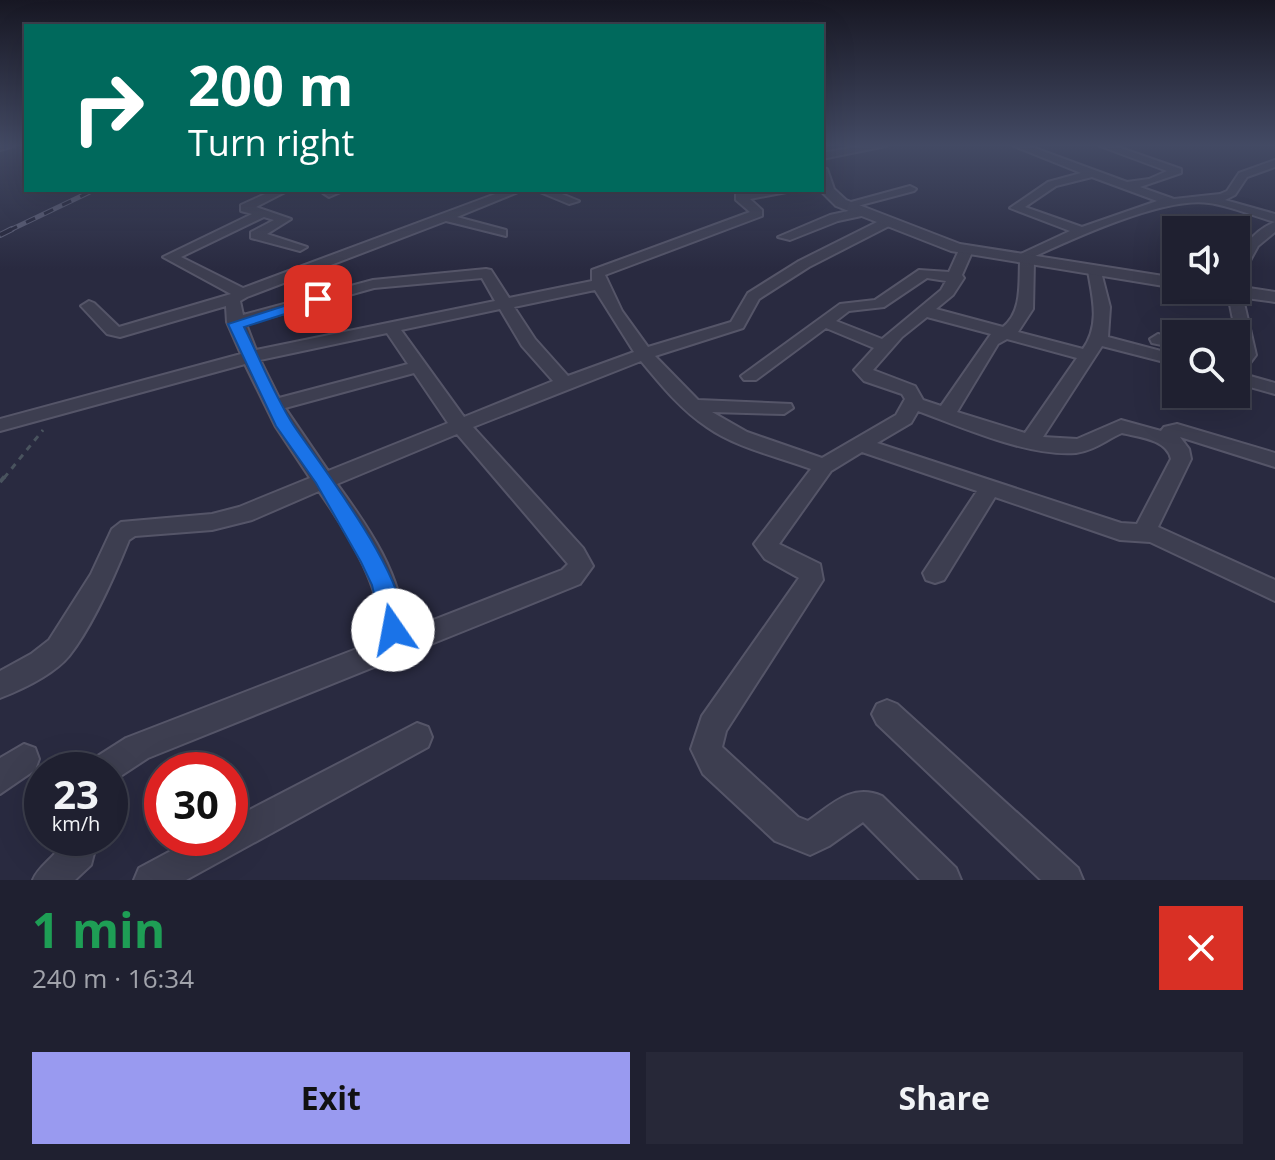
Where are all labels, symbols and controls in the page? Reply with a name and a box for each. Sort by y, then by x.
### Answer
text: 200 m [188,46,354,122]
icon: right [56,56,160,160]
text: Turn right [188,118,354,167]
map controls [1162,216,1250,408]
button: sound [1162,216,1250,304]
pin [284,265,352,333]
icon: arrive [296,277,340,321]
button: search [1162,320,1250,408]
position arrow [351,588,435,672]
speed limit sign: 30 [144,752,248,856]
text: 23 [53,766,99,821]
text: km/h [52,810,100,837]
text: 1 min [32,897,165,962]
button: close [1159,906,1243,990]
text: 240 m · 16:34 [32,960,194,996]
button: Exit [32,1052,630,1144]
button: Share [646,1052,1243,1144]

